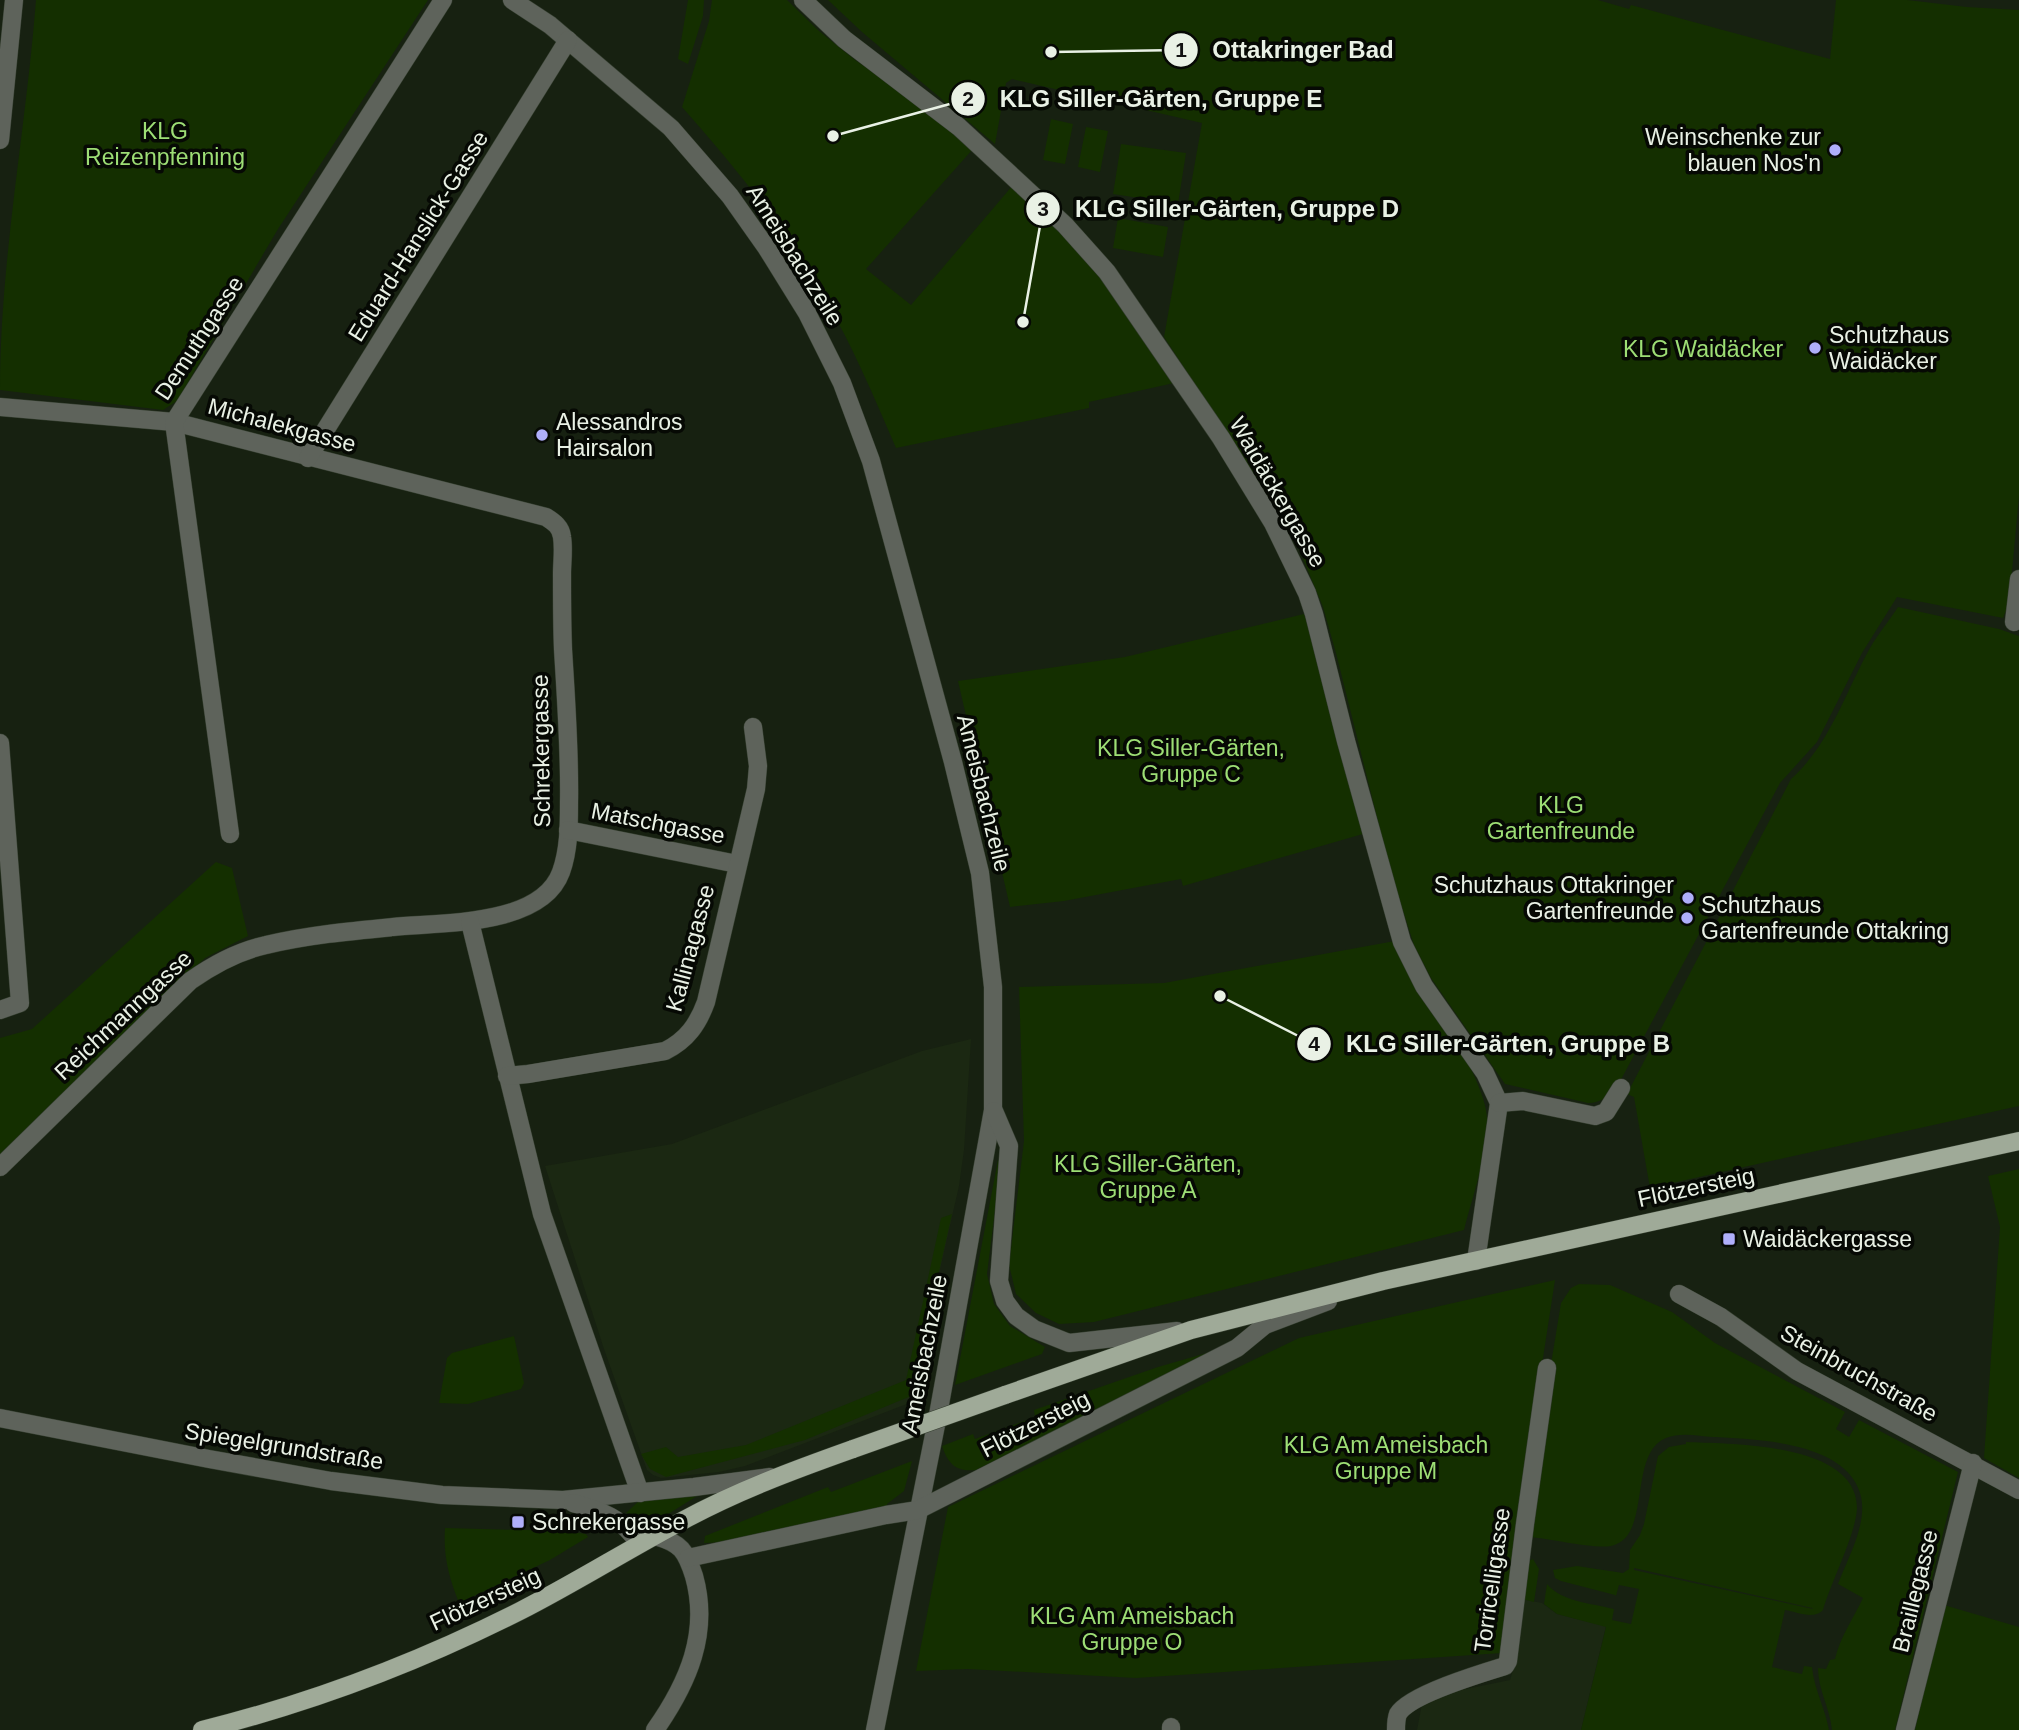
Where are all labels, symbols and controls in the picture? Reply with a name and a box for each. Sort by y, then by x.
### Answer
callout: Ottakringer Bad [1163,27,1407,72]
text: Ottakringer Bad [1212,36,1394,63]
text: 1 [1175,38,1187,61]
callout: KLG Siller-Gärten, Gruppe E [950,76,1336,121]
text: KLG Siller-Gärten, Gruppe E [1000,85,1322,112]
text: 2 [962,87,974,110]
park label: KLG Reizenpfenning [85,118,245,170]
place label: Weinschenke zur blauen Nos'n [1645,124,1821,176]
street label: Eduard-Hanslick-Gasse [343,126,493,346]
marker: Weinschenke zur blauen Nos'n [1827,142,1843,158]
street label: Ameisbachzeile [741,180,849,330]
callout: KLG Siller-Gärten, Gruppe D [1026,186,1413,231]
text: KLG Siller-Gärten, Gruppe D [1075,195,1399,222]
text: 3 [1037,197,1049,220]
street label: Demuthgasse [149,271,249,405]
place label: Schutzhaus Waidäcker [1829,322,1949,374]
park label: KLG Waidäcker [1623,336,1783,362]
marker: Schutzhaus Waidäcker [1807,340,1823,356]
street label: Michalekgasse [205,393,359,457]
place label: Alessandros Hairsalon [556,409,683,461]
street label: Waidäckergasse [1224,412,1332,572]
marker: Alessandros Hairsalon [534,427,550,443]
street label: Schrekergasse [527,674,555,828]
street label: Ameisbachzeile [952,712,1016,874]
park label: KLG Siller-Gärten, Gruppe C [1097,735,1285,787]
park label: KLG Gartenfreunde [1487,792,1635,844]
street label: Matschgasse [589,797,727,849]
place label: Schutzhaus Ottakringer Gartenfreunde [1434,872,1674,924]
street label: Kallinagasse [661,882,719,1014]
marker: Schutzhaus Ottakringer Gartenfreunde [1680,890,1696,906]
place label: Schutzhaus Gartenfreunde Ottakring [1701,892,1949,944]
marker: Schutzhaus Gartenfreunde Ottakring [1679,910,1695,926]
street label: Reichmanngasse [49,945,197,1085]
callout: KLG Siller-Gärten, Gruppe B [1297,1021,1684,1066]
text: KLG Siller-Gärten, Gruppe B [1346,1030,1670,1057]
text: 4 [1308,1032,1320,1055]
park label: KLG Siller-Gärten, Gruppe A [1054,1151,1242,1203]
street label: Flötzersteig [1635,1162,1757,1212]
place label: Waidäckergasse [1743,1226,1912,1252]
marker: Waidäckergasse [1721,1231,1737,1247]
street label: Ameisbachzeile [896,1272,952,1436]
street label: Steinbruchstraße [1776,1319,1942,1427]
street label: Flötzersteig [976,1385,1094,1463]
street label: Spiegelgrundstraße [183,1417,385,1475]
park label: KLG Am Ameisbach Gruppe M [1284,1432,1488,1484]
street label: Torricelligasse [1469,1506,1515,1654]
place label: Schrekergasse [532,1509,685,1535]
marker: Schrekergasse [510,1514,526,1530]
street label: Braillegasse [1887,1527,1943,1655]
street label: Flötzersteig [426,1562,544,1636]
park label: KLG Am Ameisbach Gruppe O [1030,1603,1234,1655]

